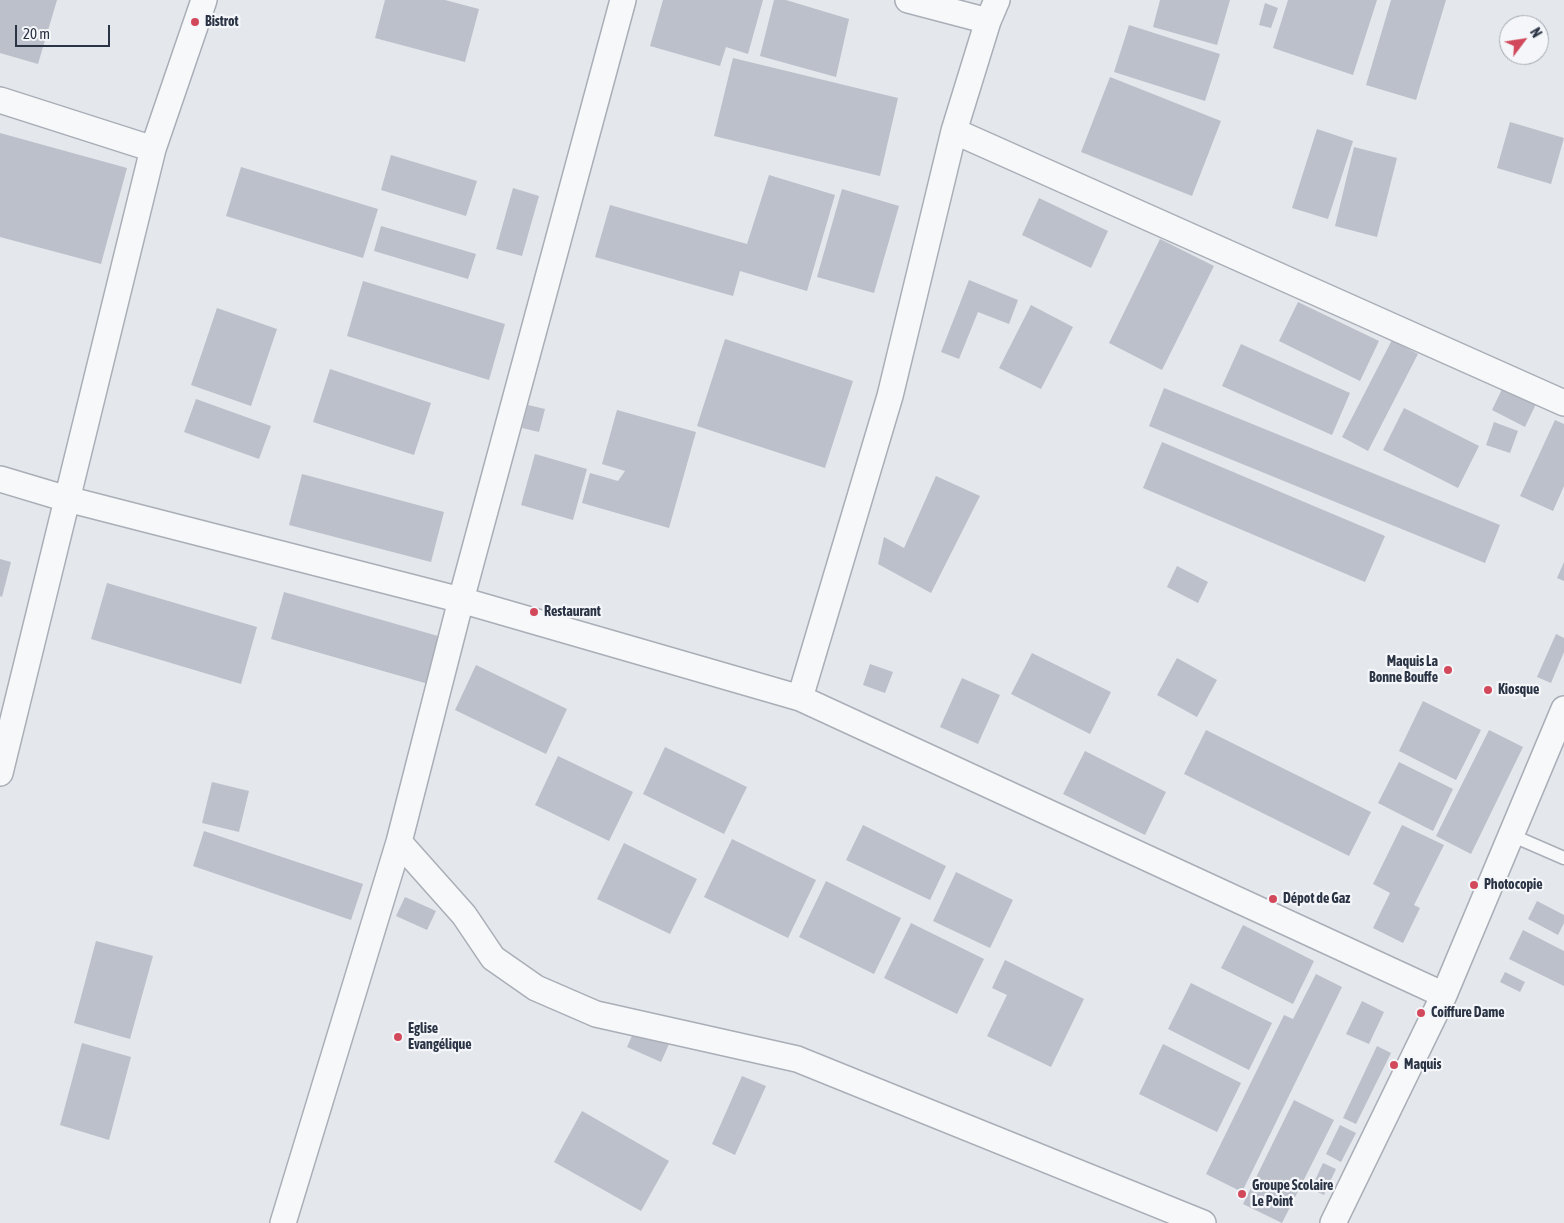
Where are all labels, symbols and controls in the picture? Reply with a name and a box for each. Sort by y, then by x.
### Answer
place label: Bistrot [205,14,239,30]
scale bar [18,15,112,47]
north arrow [1499,15,1549,65]
marker: Bistrot [189,16,201,28]
text: 20 m [23,25,50,42]
text: N [1527,25,1545,40]
place label: Restaurant [544,604,601,620]
marker: Restaurant [528,606,540,618]
place label: Maquis La Bonne Bouffe [1369,654,1438,686]
marker: Maquis La Bonne Bouffe [1442,664,1454,676]
place label: Kiosque [1498,682,1539,698]
marker: Kiosque [1482,684,1494,696]
place label: Photocopie [1484,877,1543,893]
marker: Photocopie [1468,879,1480,891]
place label: Dépot de Gaz [1283,891,1350,907]
marker: Dépot de Gaz [1267,893,1279,905]
place label: Coiffure Dame [1431,1005,1505,1021]
marker: Coiffure Dame [1415,1007,1427,1019]
place label: Eglise Evangélique [408,1021,472,1054]
marker: Eglise Evangélique [392,1031,404,1043]
place label: Maquis [1404,1057,1441,1073]
marker: Maquis [1388,1059,1400,1071]
place label: Groupe Scolaire Le Point [1252,1178,1333,1210]
marker: Groupe Scolaire Le Point [1236,1188,1248,1200]

